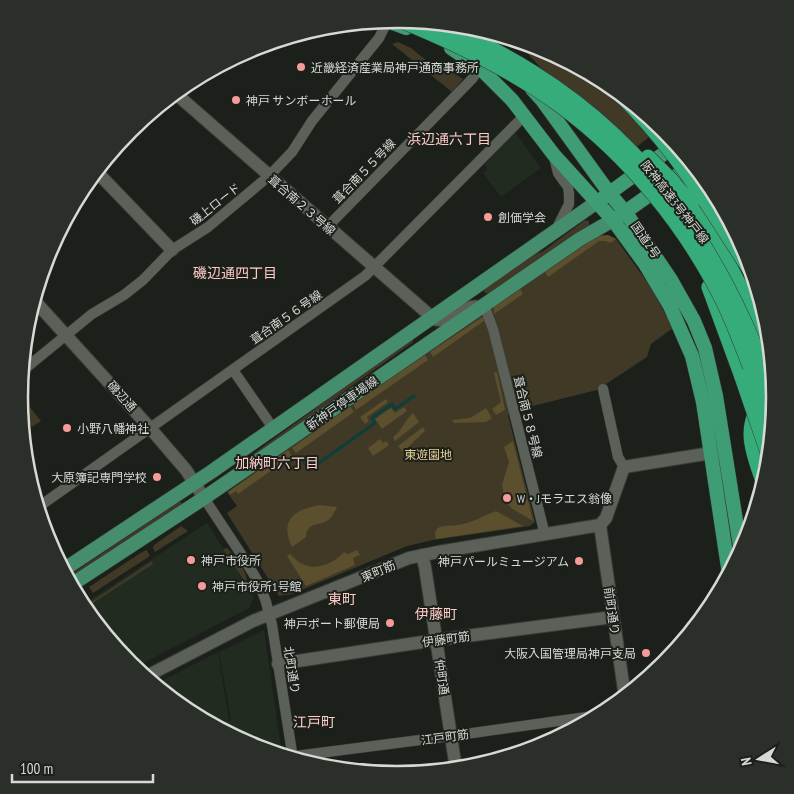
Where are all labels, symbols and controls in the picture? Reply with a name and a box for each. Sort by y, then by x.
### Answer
place label: 近畿経済産業局神戸通商事務所 [311,60,479,75]
marker: 近畿経済産業局神戸通商事務所 [295,61,307,73]
place label: 神戸 サンボーホール [246,93,357,108]
marker: 神戸 サンボーホール [230,94,242,106]
district label: 浜辺通六丁目 [407,130,491,148]
street label: 葺合南５５号線 [329,136,399,206]
street label: 阪神高速3号神戸線 [638,157,712,247]
street label: 葺合南２３号線 [265,172,339,238]
street label: 磯上ロード [187,180,243,228]
place label: 創価学会 [498,210,546,225]
marker: 創価学会 [482,211,494,223]
street label: 国道2号 [628,219,664,261]
district label: 磯辺通四丁目 [193,264,277,282]
street label: 葺合南５６号線 [247,287,325,347]
street label: 新神戸停車場線 [303,373,381,433]
street label: 葺合南５８号線 [511,374,545,460]
street label: 磯辺通 [104,378,140,414]
place label: 小野八幡神社 [77,421,149,436]
marker: 小野八幡神社 [61,422,73,434]
park label: 東遊園地 [404,447,452,462]
district label: 加納町六丁目 [235,454,319,472]
place label: 大原簿記専門学校 [51,470,147,485]
marker: 大原簿記専門学校 [151,471,163,483]
place label: W・Jモラエス翁像 [517,491,612,506]
marker: W・Jモラエス翁像 [501,492,513,504]
place label: 神戸市役所 [201,553,261,568]
marker: 神戸市役所 [185,554,197,566]
place label: 神戸パールミュージアム [438,554,569,569]
marker: 神戸パールミュージアム [573,555,585,567]
street label: 東町筋 [358,557,398,585]
place label: 神戸市役所1号館 [212,579,301,594]
marker: 神戸市役所1号館 [196,580,208,592]
street label: 前町通り [601,586,623,636]
district label: 東町 [328,590,356,608]
district label: 伊藤町 [415,605,457,623]
place label: 神戸ポート郵便局 [284,616,380,631]
marker: 神戸ポート郵便局 [384,617,396,629]
street label: 伊藤町筋 [421,628,471,650]
street label: 北町通り [281,645,303,695]
place label: 大阪入国管理局神戸支局 [504,646,636,661]
marker: 大阪入国管理局神戸支局 [640,647,652,659]
street label: 仲町通 [432,658,452,696]
district label: 江戸町 [293,713,335,731]
street label: 江戸町筋 [420,726,470,748]
north arrow [734,734,784,784]
scale bar [12,752,154,784]
text: N [737,756,756,767]
text: 100 m [20,759,53,778]

